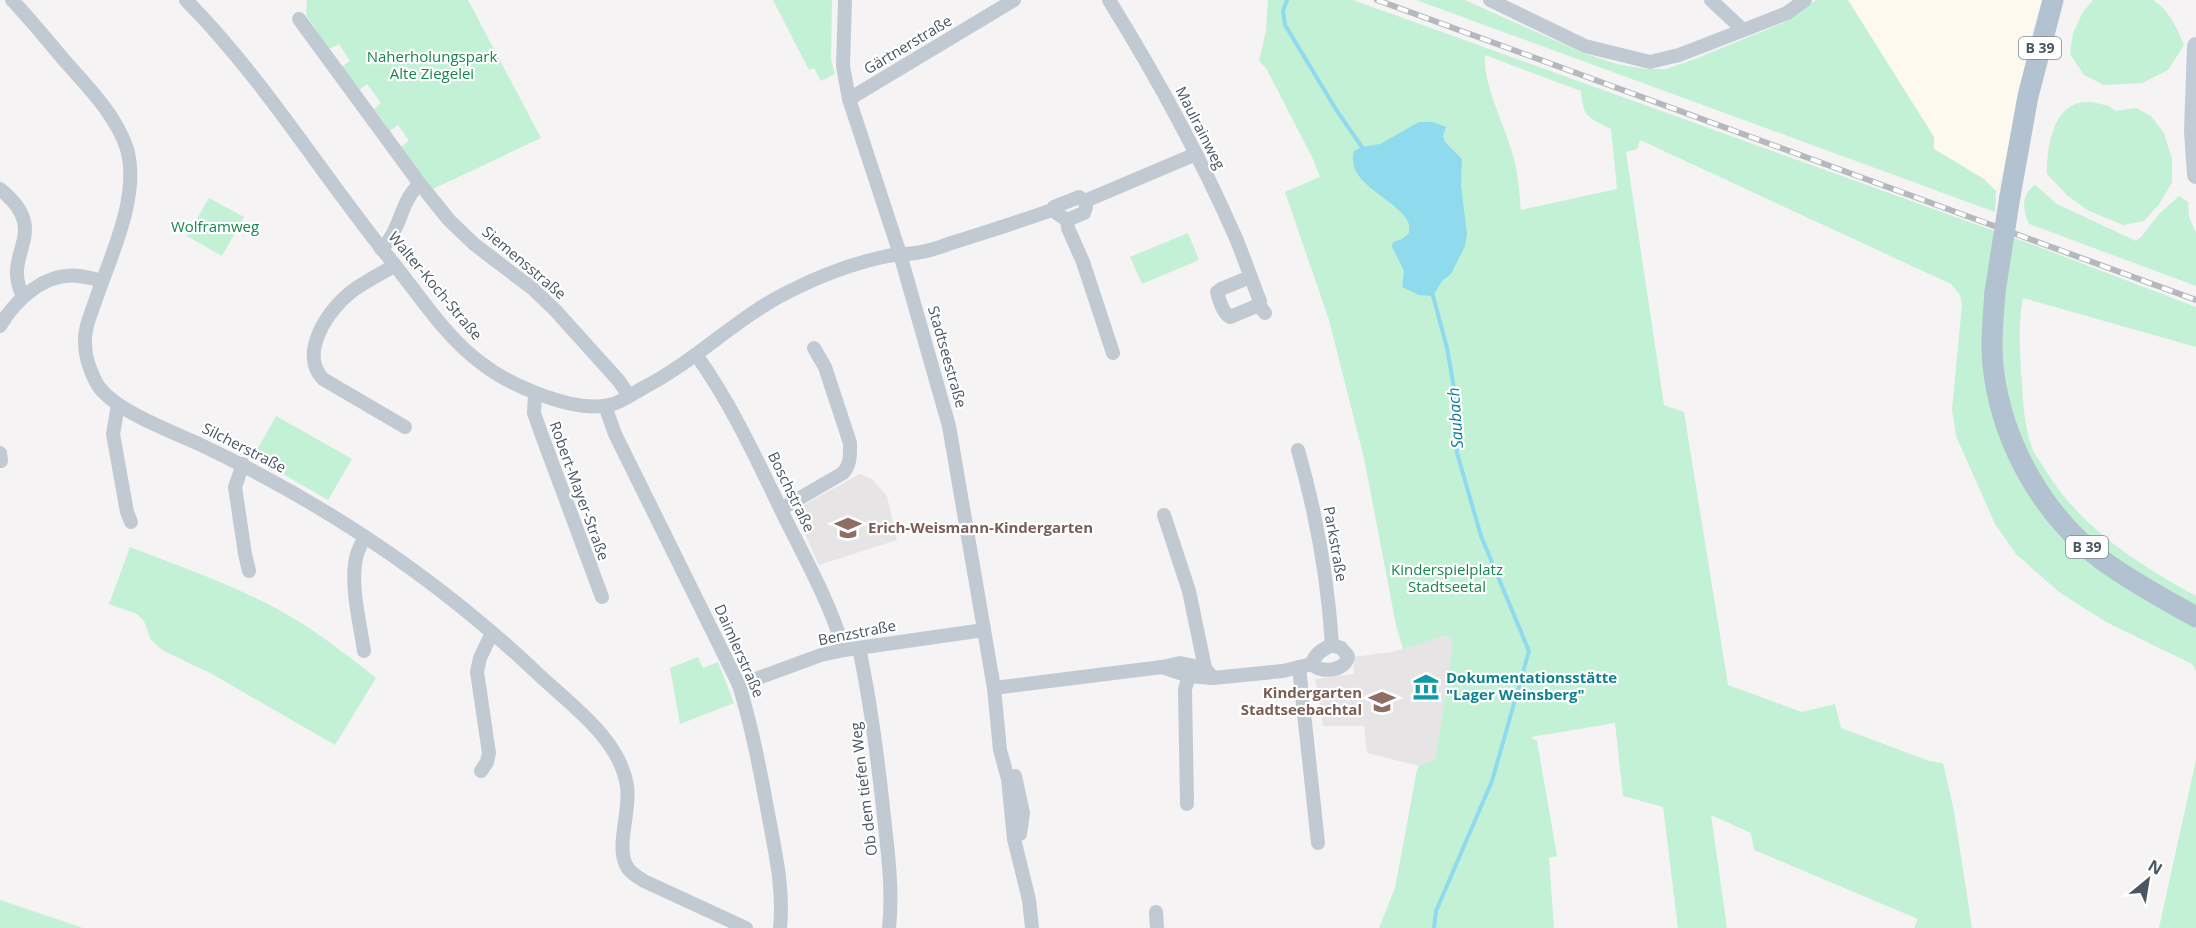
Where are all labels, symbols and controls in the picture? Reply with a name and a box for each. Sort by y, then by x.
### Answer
street label: Gärtnerstraße [860,10,955,78]
road number: B 39 [2019,37,2061,59]
park label: Naherholungspark Alte Ziegelei [367,46,497,83]
street label: Maulrainweg [1171,83,1230,172]
park label: Wolframweg [171,216,259,236]
street label: Siemensstraße [478,221,571,303]
street label: Walter-Koch-Straße [384,227,487,344]
street label: Stadtseestraße [924,303,972,410]
water label: Saubach [1442,387,1468,449]
street label: Silcherstraße [199,417,290,477]
street label: Robert-Mayer-Straße [545,418,614,563]
street label: Boschstraße [764,448,820,535]
street label: Parkstraße [1320,505,1352,583]
school or university icon: Erich-Weismann-Kindergarten [833,513,863,543]
place label: Erich-Weismann-Kindergarten [868,517,1093,537]
road number: B 39 [2066,536,2108,558]
park label: Kinderspielplatz Stadtseetal [1391,559,1503,596]
street label: Daimlerstraße [710,601,769,700]
street label: Benzstraße [816,615,898,649]
place label: Dokumentationsstätte "Lager Weinsberg" [1446,667,1617,704]
museum icon: Dokumentationsstätte "Lager Weinsberg" [1411,672,1441,702]
place label: Kindergarten Stadtseebachtal [1241,682,1362,719]
school or university icon: Kindergarten Stadtseebachtal [1367,687,1397,717]
street label: Ob dem tiefen Weg [845,721,881,857]
north arrow [2118,850,2178,910]
text: N [2144,854,2167,880]

